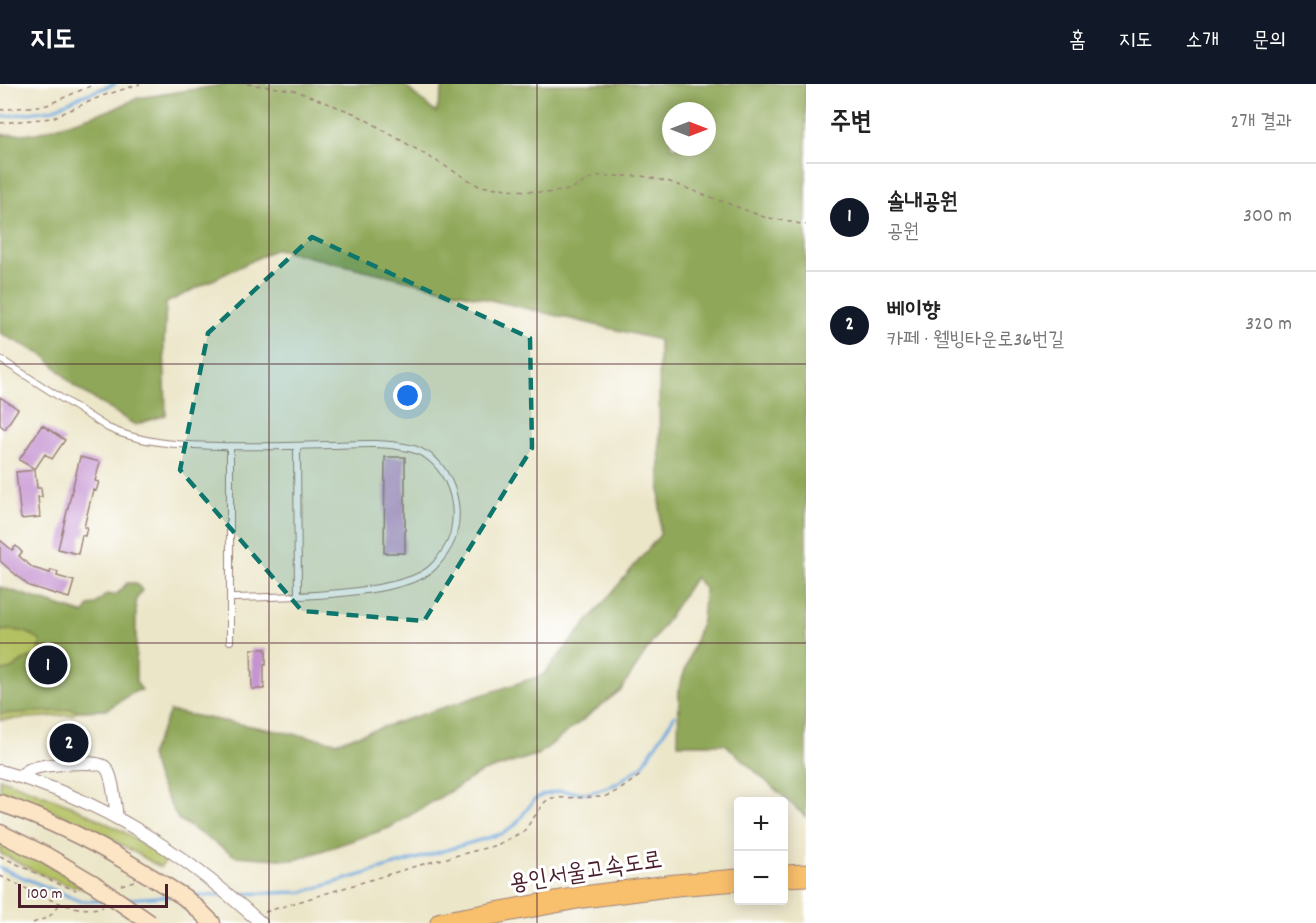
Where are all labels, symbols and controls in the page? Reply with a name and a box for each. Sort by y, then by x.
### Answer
text: 지도 [30,22,75,62]
text: 홈 [1069,27,1086,57]
text: 지도 [1119,27,1152,57]
text: 소개 [1185,27,1219,57]
text: 문의 [1252,27,1286,57]
north arrow [662,102,716,156]
text: 주변 [830,105,872,142]
text: 2개 결과 [1230,109,1292,137]
text: 솔내공원 [887,188,958,219]
text: 1 [847,203,852,231]
text: 300 m [1243,203,1292,231]
text: 공원 [887,219,919,247]
text: 베이향 [887,296,940,327]
text: 2 [845,311,854,339]
text: 320 m [1245,311,1292,339]
text: 카페 · 웰빙타운로36번길 [887,327,1064,355]
your location [393,381,422,410]
pin: 1 [28,642,68,688]
pin: 2 [50,720,88,766]
map controls [734,797,788,905]
button: + [734,797,788,851]
street label: 용인서울고속도로 [507,844,665,902]
button: − [734,851,788,905]
scale bar [18,881,168,908]
text: 100 m [27,883,63,906]

